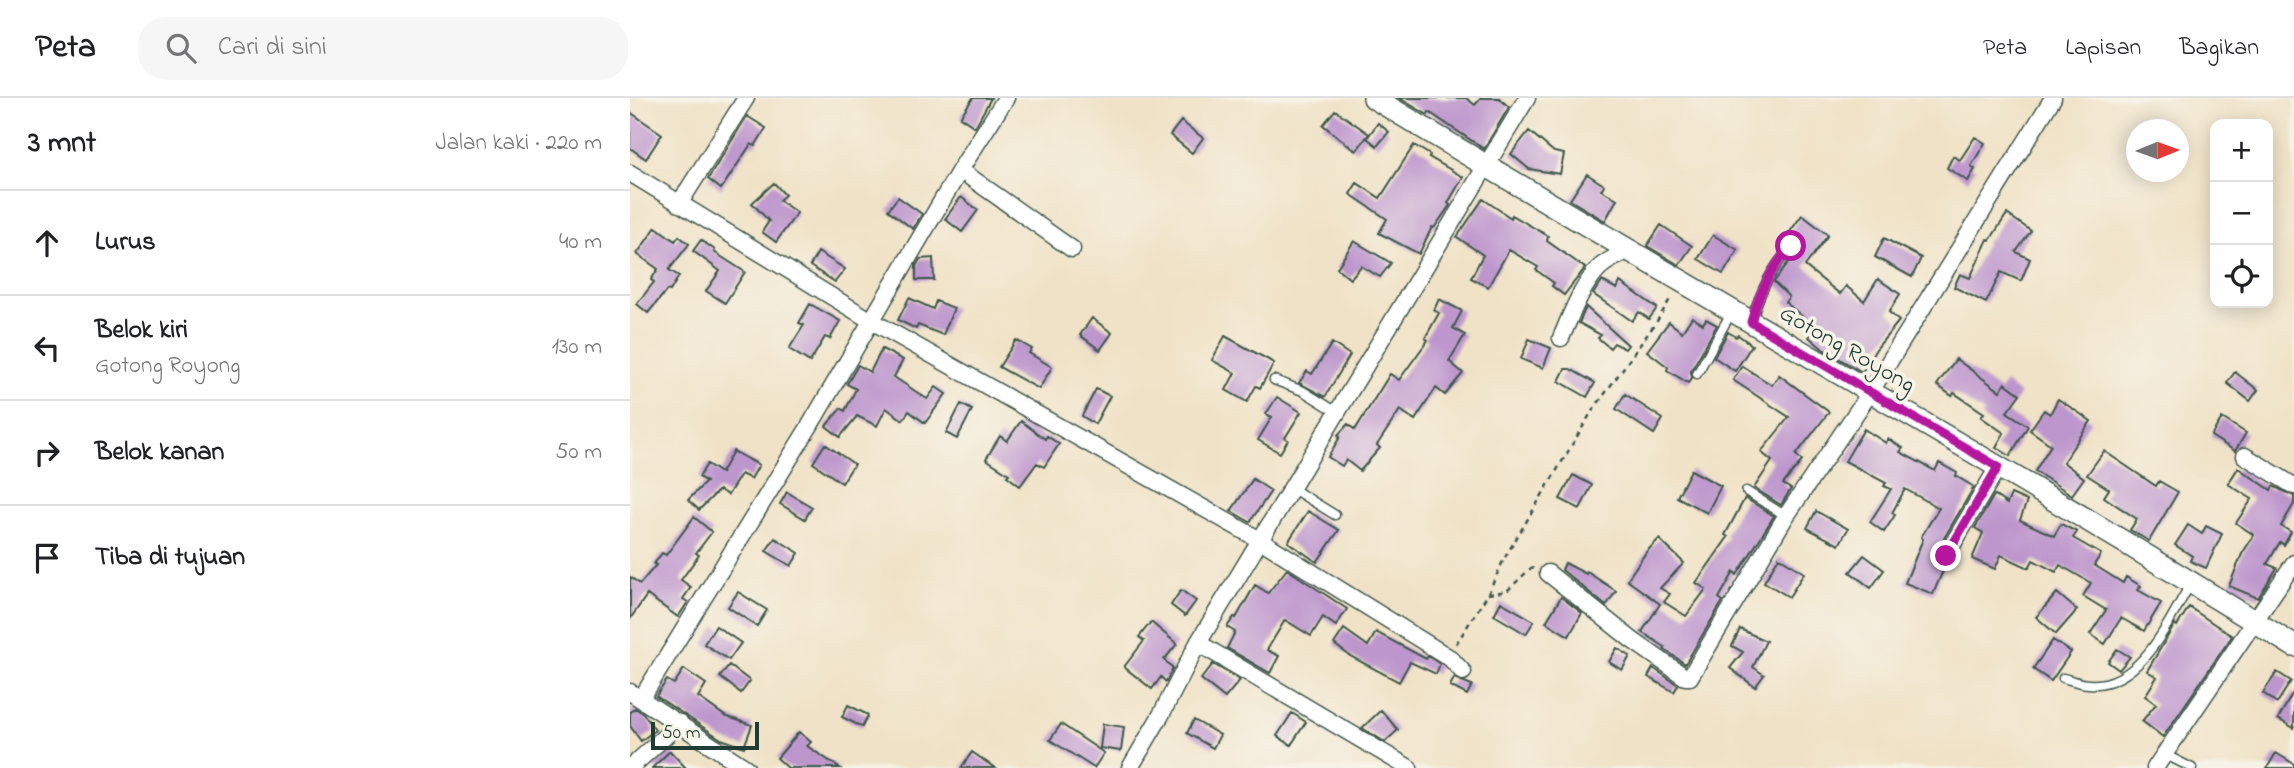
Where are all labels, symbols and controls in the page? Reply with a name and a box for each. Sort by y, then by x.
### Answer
search box [138,17,628,80]
text: Peta [35,24,96,72]
icon: search [162,29,200,67]
text: Cari di sini [218,29,327,67]
text: Peta [1983,31,2027,66]
text: Lapisan [2065,31,2141,66]
text: Bagikan [2179,31,2259,66]
north arrow [2126,119,2189,182]
map controls [2210,119,2273,308]
button: + [2210,119,2273,182]
text: 3 mnt [28,122,96,166]
text: Jalan kaki · 220 m [435,127,602,160]
button: − [2210,182,2273,245]
icon: ahead [28,224,66,262]
text: Lurus [95,224,156,262]
text: 40 m [559,226,602,259]
route start [1775,230,1806,261]
button: locate [2210,245,2273,308]
street label: Gotong Royong [1772,297,1921,404]
text: Belok kiri [95,312,188,350]
icon: left [28,329,66,367]
text: 130 m [552,331,602,364]
text: Gotong Royong [95,350,240,383]
icon: right [28,434,66,472]
text: Belok kanan [95,434,224,472]
text: 50 m [555,436,602,469]
icon: arrive [28,539,66,577]
text: Tiba di tujuan [95,539,245,577]
route end [1930,540,1961,571]
scale bar [651,719,760,751]
text: 50 m [662,720,701,747]

